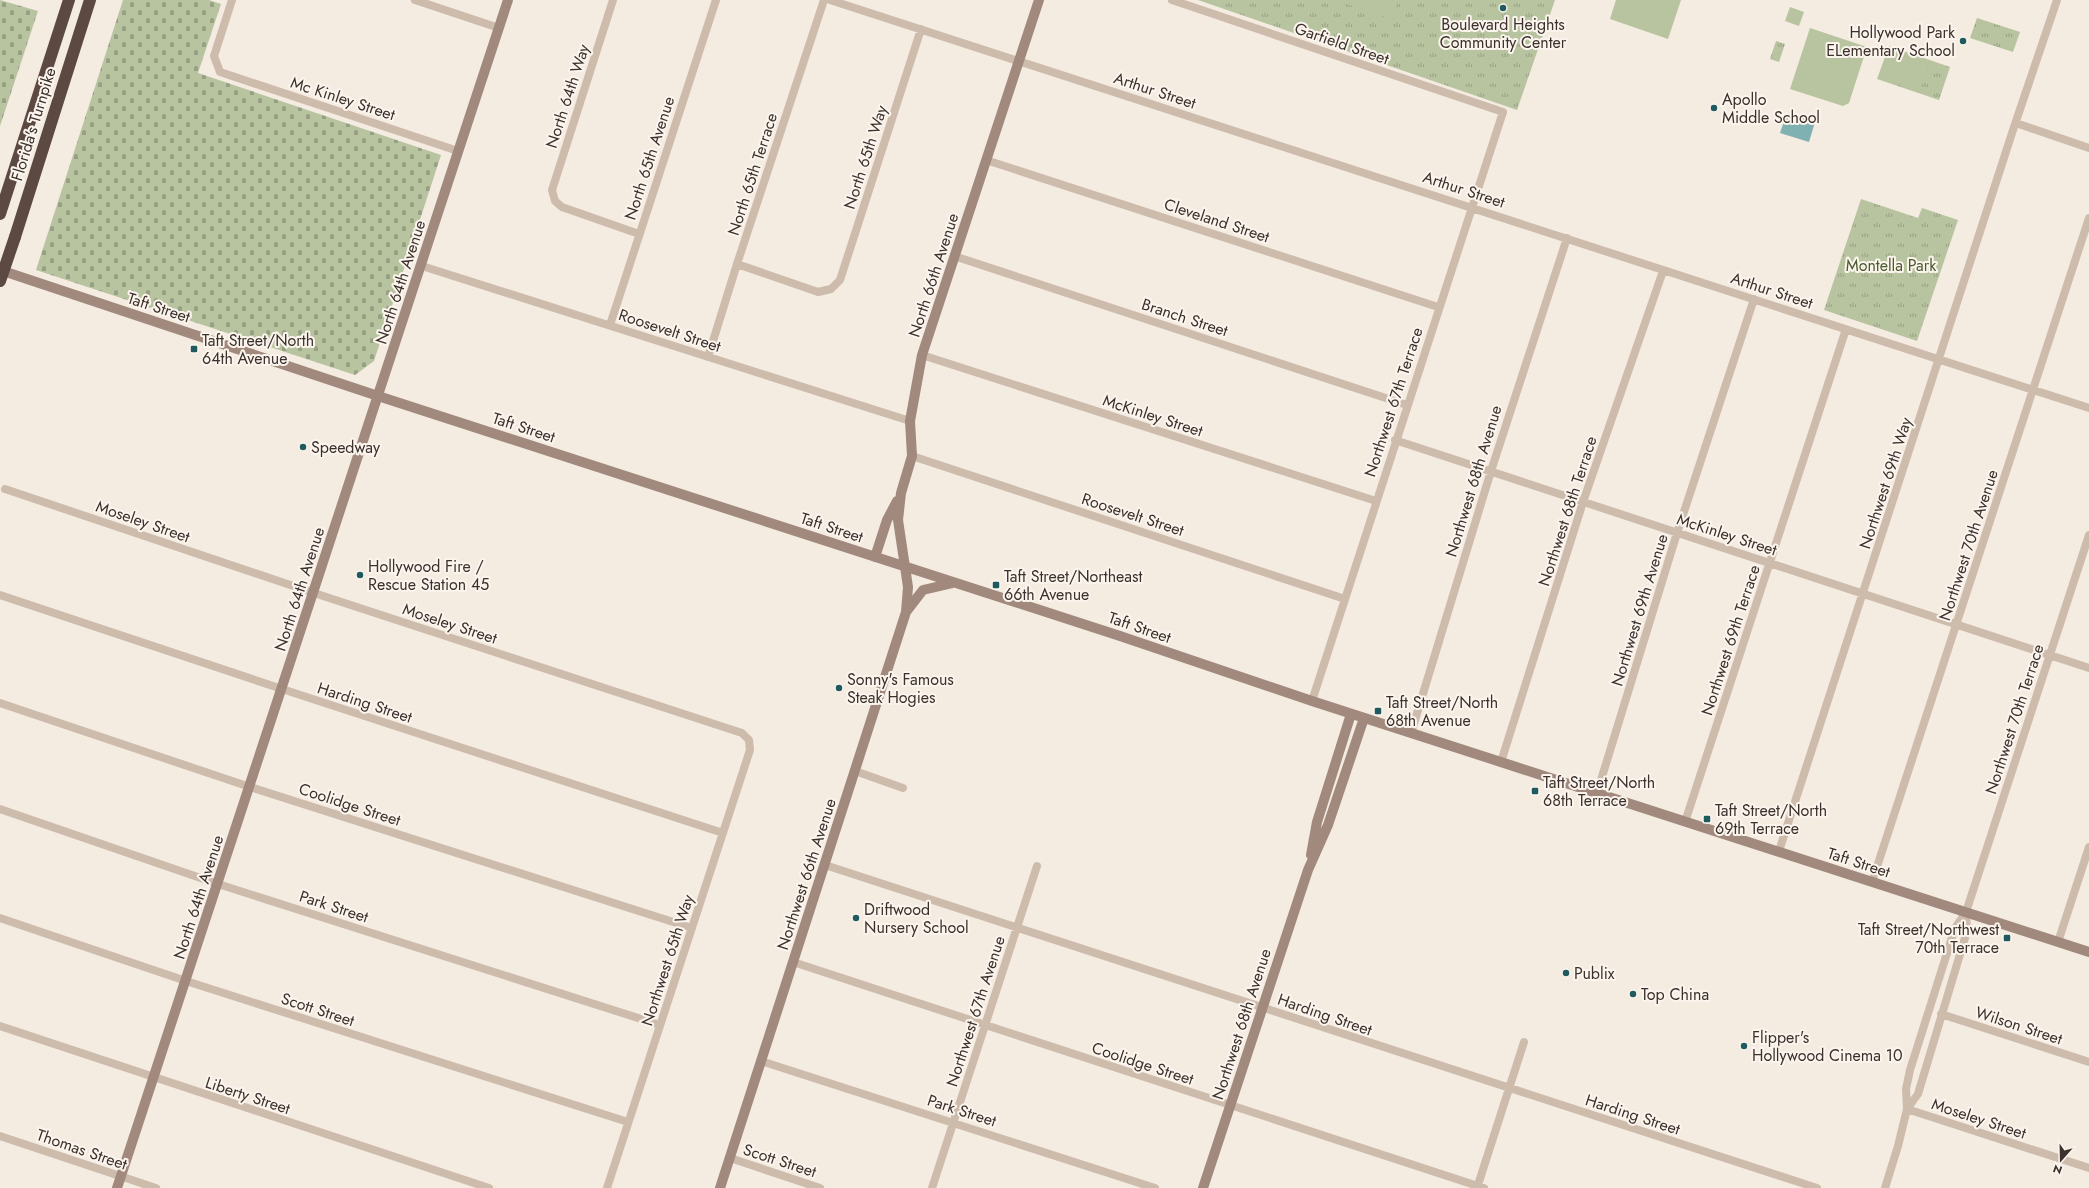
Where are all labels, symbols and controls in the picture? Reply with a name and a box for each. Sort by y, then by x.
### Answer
marker: Boulevard Heights Community Center [1498,3,1508,13]
place label: Boulevard Heights Community Center [1440,13,1567,54]
street label: Garfield Street [1292,17,1392,70]
place label: Hollywood Park ELementary School [1826,21,1956,62]
marker: Hollywood Park ELementary School [1958,36,1968,46]
street label: North 64th Way [540,40,595,151]
street label: Florida's Turnpike [5,65,62,184]
street label: Arthur Street [1111,66,1199,115]
street label: Mc Kinley Street [288,71,398,126]
place label: Apollo Middle School [1722,88,1820,129]
street label: North 65th Avenue [619,93,680,223]
street label: North 65th Way [838,101,893,212]
marker: Apollo Middle School [1709,103,1719,113]
street label: North 65th Terrace [722,110,783,238]
street label: Arthur Street [1420,165,1508,214]
street label: Cleveland Street [1161,193,1273,248]
street label: North 66th Avenue [903,210,964,340]
street label: North 64th Avenue [370,217,431,347]
park label: Montella Park [1846,254,1937,277]
street label: Arthur Street [1728,266,1816,315]
street label: Taft Street [124,287,193,328]
street label: Branch Street [1139,293,1231,342]
street label: Roosevelt Street [616,303,724,358]
street label: Northwest 67th Terrace [1358,324,1429,480]
place label: Taft Street/North 64th Avenue [202,329,314,370]
marker: Taft Street/North 64th Avenue [189,344,199,354]
street label: McKinley Street [1100,388,1206,443]
street label: Northwest 68th Avenue [1439,402,1508,560]
street label: Taft Street [489,407,558,448]
street label: Northwest 69th Way [1853,413,1918,552]
street label: Northwest 68th Terrace [1532,433,1603,589]
place label: Speedway [311,436,381,459]
marker: Speedway [298,442,308,452]
street label: Northwest 70th Avenue [1933,467,2004,624]
street label: Roosevelt Street [1079,487,1187,542]
street label: Moseley Street [93,495,193,548]
street label: Taft Street [797,507,866,548]
street label: McKinley Street [1674,507,1780,562]
street label: North 64th Avenue [269,524,330,654]
street label: Northwest 69th Avenue [1605,531,1674,689]
place label: Hollywood Fire / Rescue Station 45 [368,555,489,596]
street label: Northwest 69th Terrace [1695,562,1766,718]
place label: Taft Street/Northeast 66th Avenue [1004,565,1142,606]
marker: Hollywood Fire / Rescue Station 45 [355,570,365,580]
marker: Taft Street/Northeast 66th Avenue [991,580,1001,590]
street label: Moseley Street [400,597,500,650]
street label: Taft Street [1105,606,1174,649]
street label: Northwest 70th Terrace [1979,641,2050,797]
place label: Sonny's Famous Steak Hogies [847,668,954,709]
street label: Harding Street [314,676,415,729]
marker: Sonny's Famous Steak Hogies [834,683,844,693]
place label: Taft Street/North 68th Avenue [1386,691,1498,732]
marker: Taft Street/North 68th Avenue [1373,706,1383,716]
place label: Taft Street/North 68th Terrace [1543,771,1655,812]
street label: Coolidge Street [296,777,404,832]
marker: Taft Street/North 68th Terrace [1530,786,1540,796]
street label: Northwest 66th Avenue [771,795,842,953]
place label: Taft Street/North 69th Terrace [1715,799,1827,840]
marker: Taft Street/North 69th Terrace [1702,814,1712,824]
street label: North 64th Avenue [168,832,229,962]
street label: Taft Street [1824,842,1893,883]
street label: Park Street [296,884,372,929]
street label: Northwest 65th Way [635,891,700,1029]
place label: Driftwood Nursery School [864,898,969,939]
marker: Driftwood Nursery School [851,913,861,923]
place label: Taft Street/Northwest 70th Terrace [1858,918,1999,959]
street label: Northwest 67th Avenue [940,933,1011,1089]
marker: Taft Street/Northwest 70th Terrace [2002,933,2012,943]
street label: Northwest 68th Avenue [1206,946,1277,1103]
place label: Publix [1574,962,1615,985]
marker: Publix [1561,968,1571,978]
place label: Top China [1641,983,1709,1006]
street label: Scott Street [278,987,358,1032]
street label: Harding Street [1275,988,1375,1041]
marker: Top China [1628,989,1638,999]
street label: Wilson Street [1972,1001,2065,1050]
place label: Flipper's Hollywood Cinema 10 [1752,1026,1903,1067]
street label: Coolidge Street [1089,1036,1197,1091]
marker: Flipper's Hollywood Cinema 10 [1739,1041,1749,1051]
street label: Liberty Street [202,1071,293,1120]
street label: Park Street [924,1088,1000,1133]
street label: Harding Street [1582,1088,1683,1141]
street label: Moseley Street [1929,1092,2029,1145]
street label: Thomas Street [34,1123,130,1176]
street label: Scott Street [740,1138,820,1183]
north arrow [2041,1140,2081,1180]
text: N [2051,1160,2064,1178]

